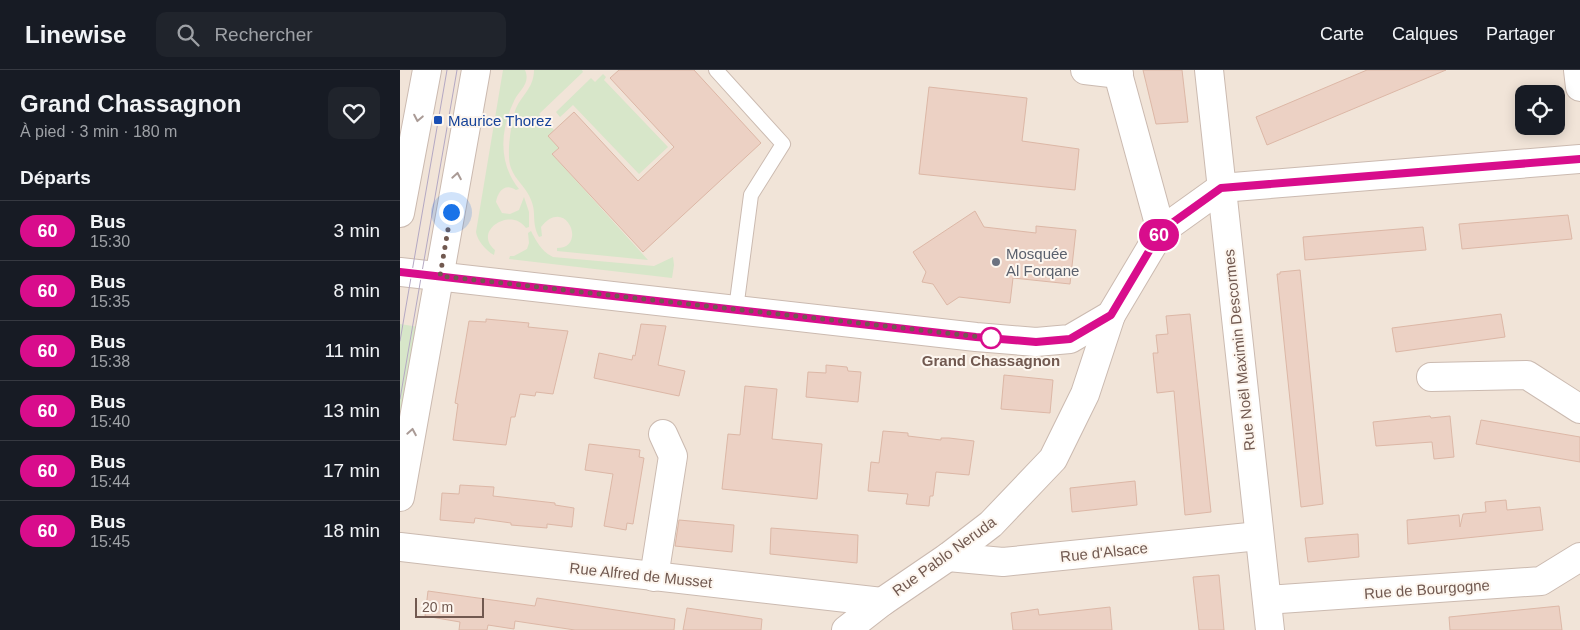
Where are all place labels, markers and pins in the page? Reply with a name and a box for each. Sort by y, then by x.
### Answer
place label: Maurice Thorez [448,112,552,129]
marker: Maurice Thorez [432,114,444,126]
place label: Mosquée Al Forqane [1006,245,1079,279]
marker: Mosquée Al Forqane [990,256,1002,268]
marker: Grand Chassagnon [980,327,1002,349]
place label: Grand Chassagnon [922,352,1060,369]

